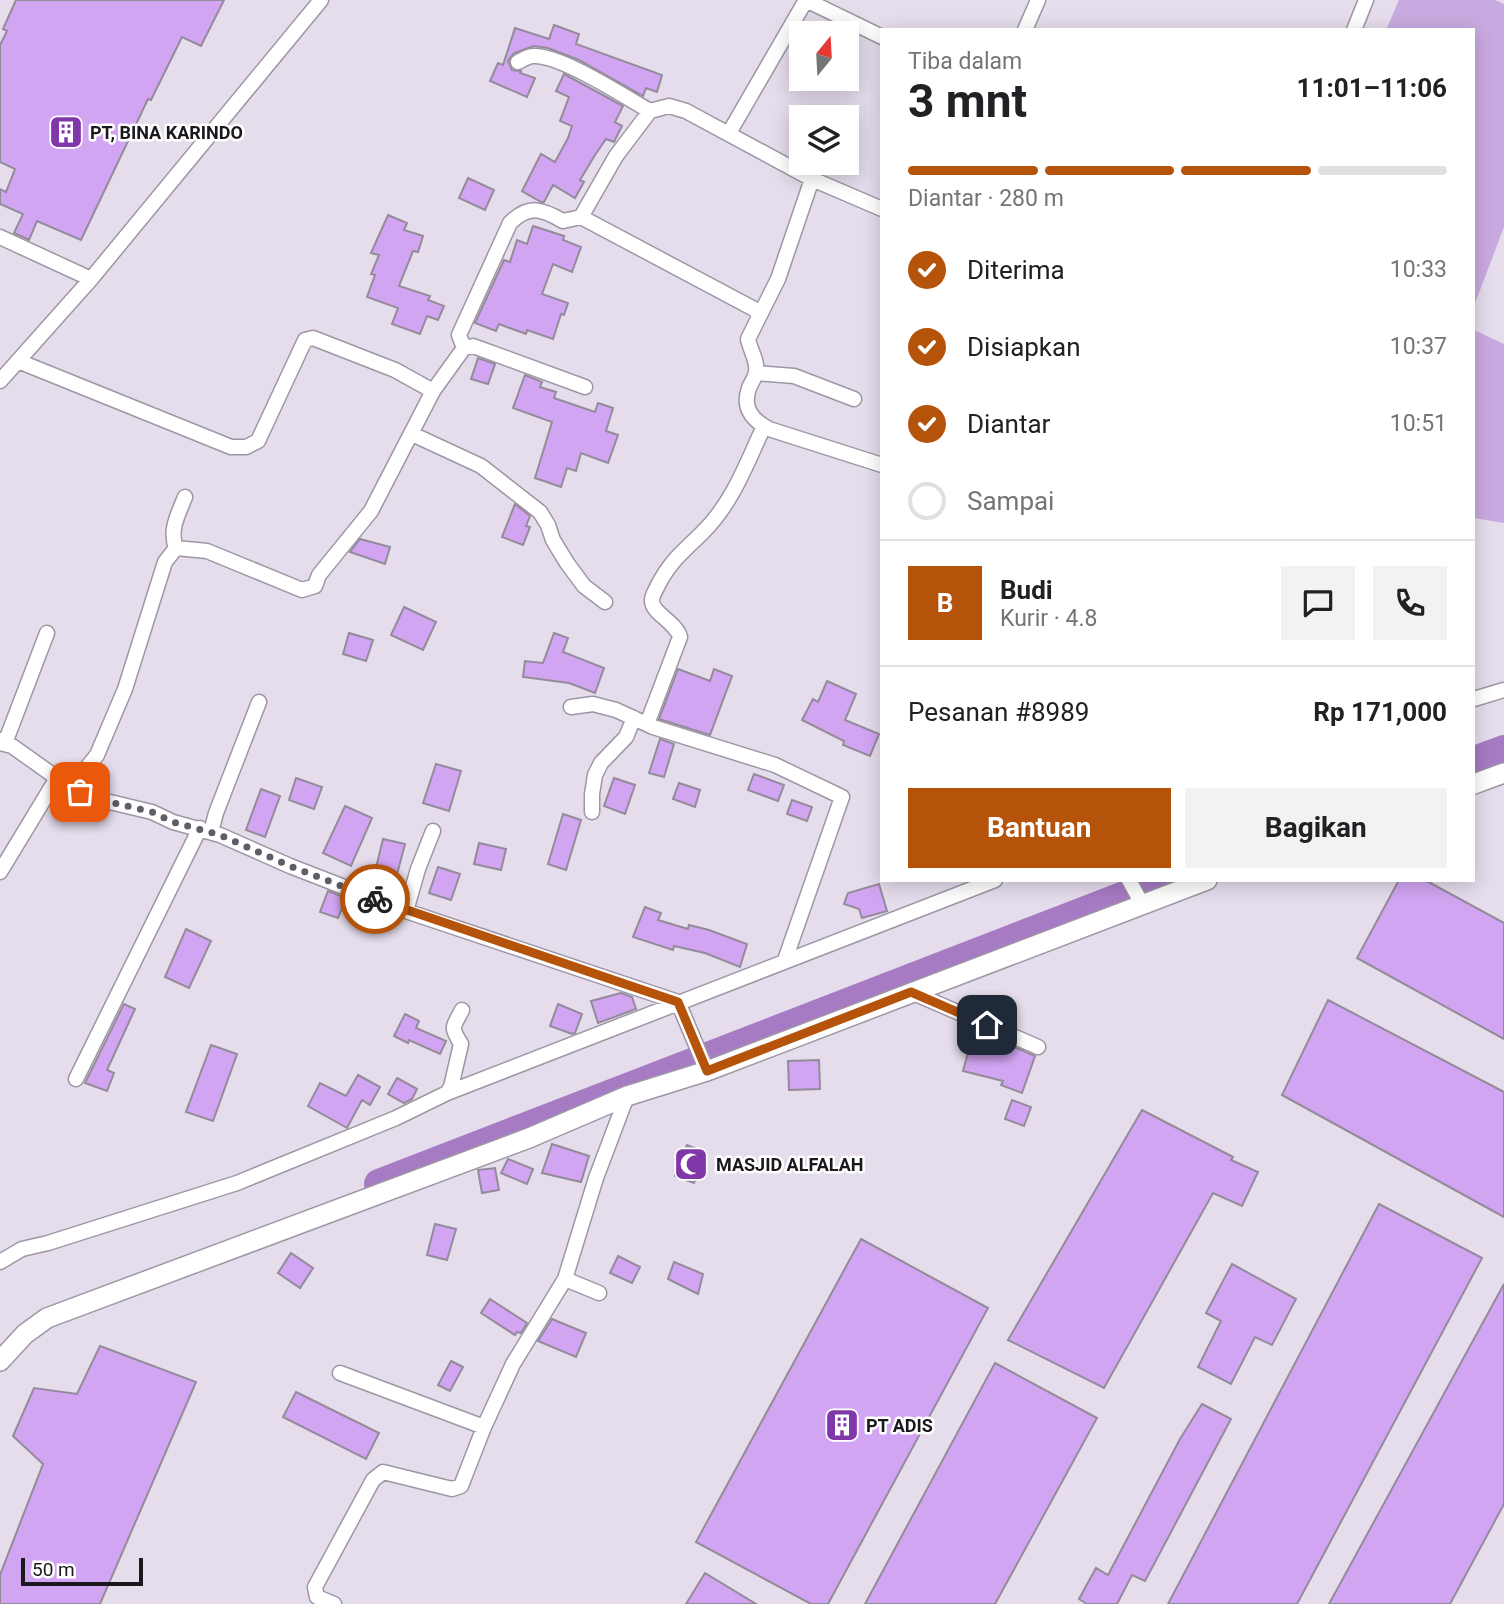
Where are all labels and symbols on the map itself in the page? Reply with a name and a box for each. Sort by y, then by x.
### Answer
north arrow [789,21,859,91]
building icon: PT, BINA KARINDO [47,113,85,151]
place label: PT, BINA KARINDO [90,122,243,143]
pin [50,762,110,822]
courier [340,864,410,934]
pin [957,995,1017,1055]
mosque icon: MASJID ALFALAH [672,1145,710,1183]
place label: MASJID ALFALAH [716,1154,863,1175]
building icon: PT ADIS [823,1406,861,1444]
place label: PT ADIS [866,1415,933,1436]
scale bar [21,1555,144,1587]

